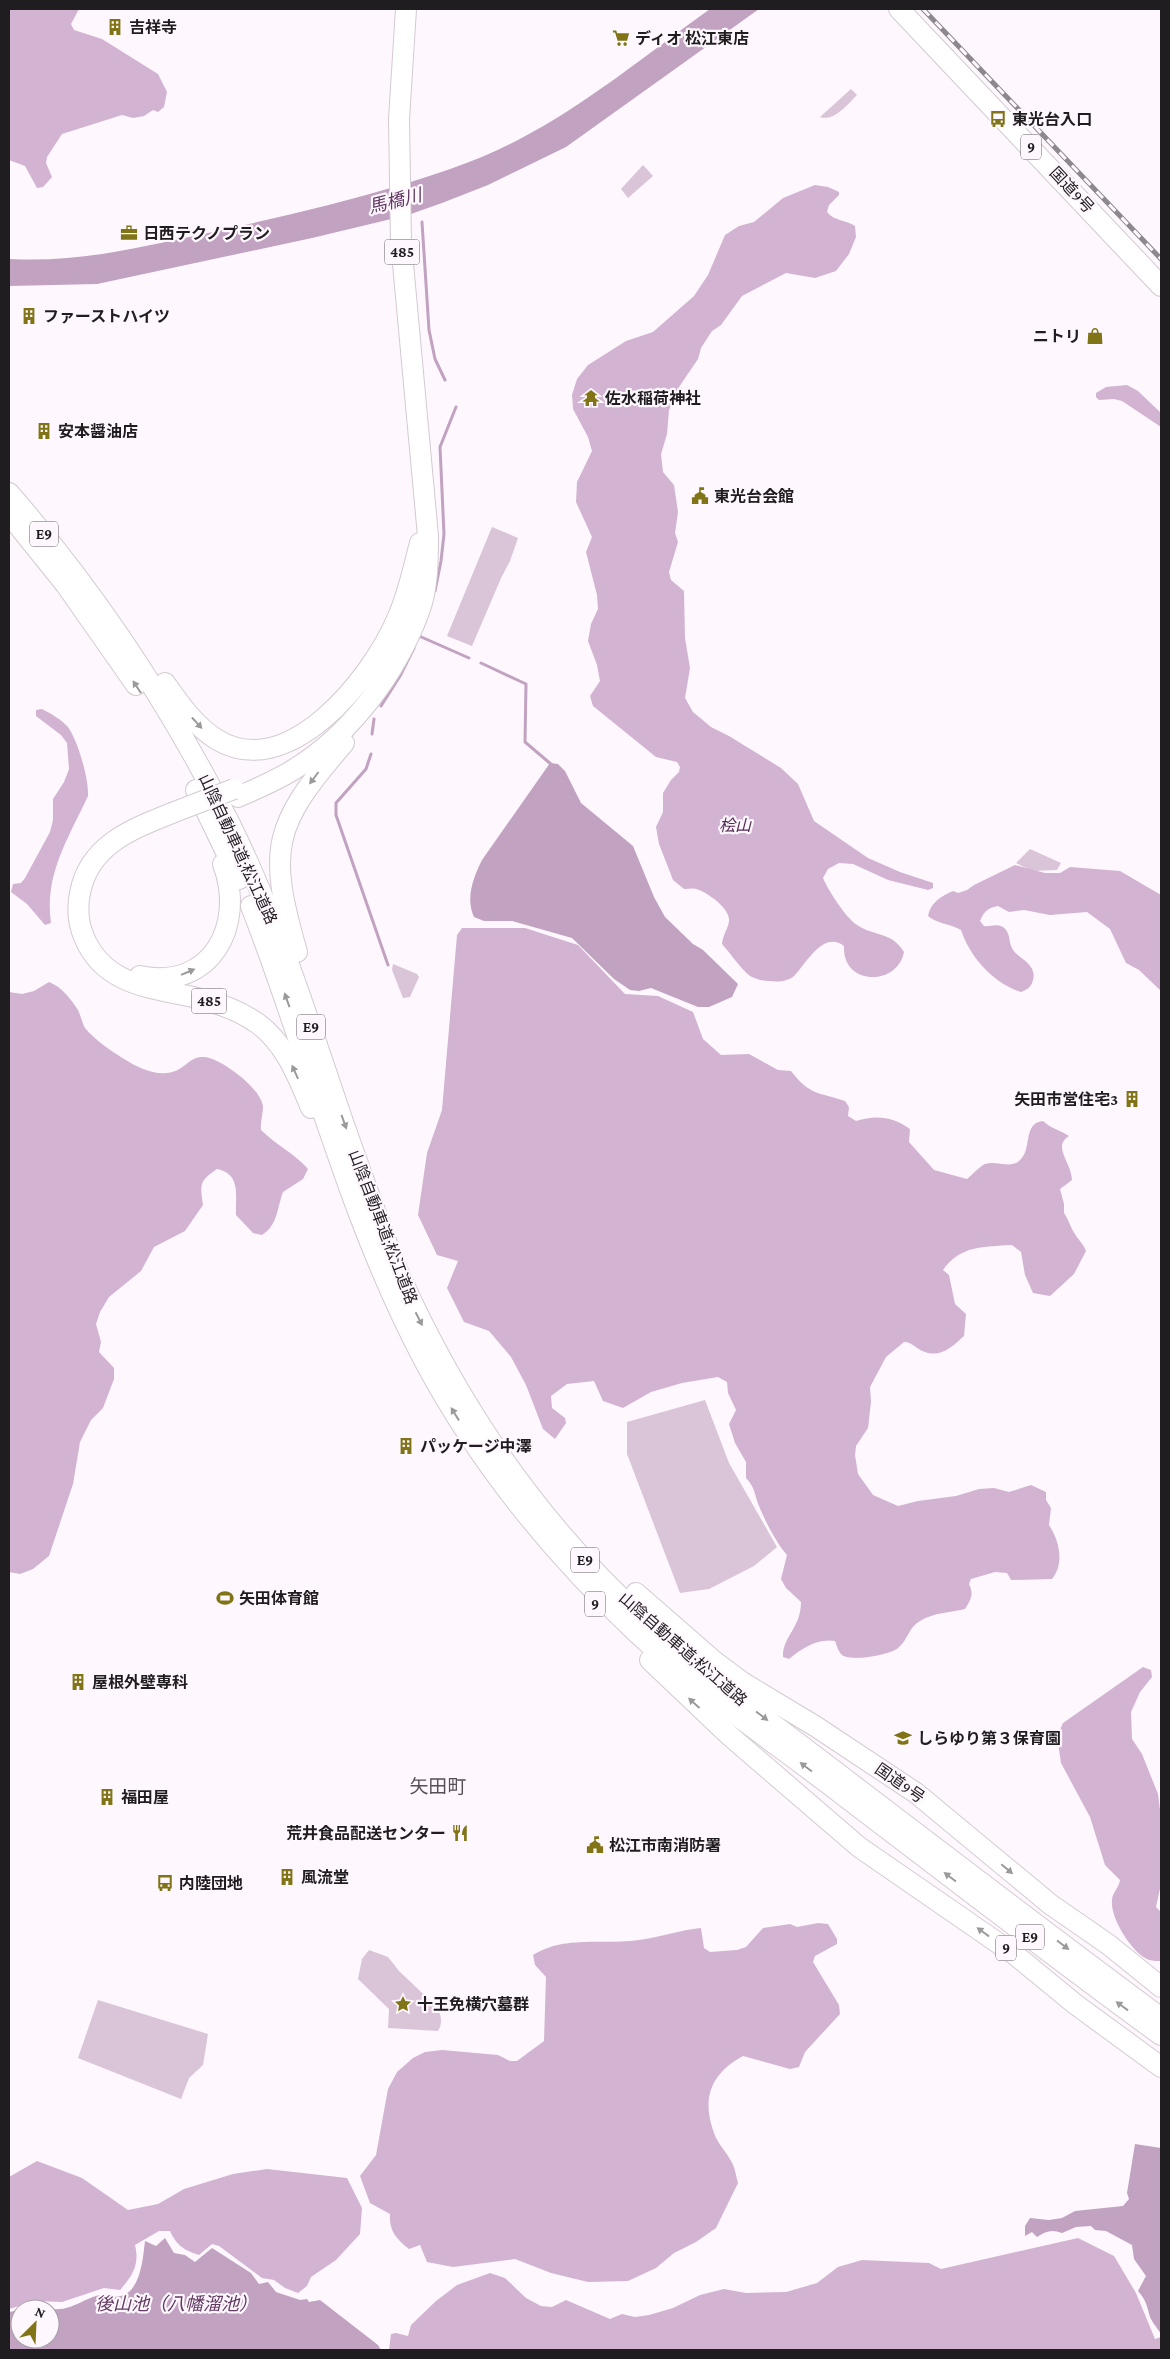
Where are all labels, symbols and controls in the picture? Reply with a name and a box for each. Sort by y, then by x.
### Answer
building icon: 吉祥寺 [105,17,125,37]
place label: 吉祥寺 [129,19,177,36]
supermarket icon: ディオ 松江東店 [611,28,631,48]
place label: ディオ 松江東店 [635,30,749,47]
bus stop icon: 東光台入口 [988,109,1008,129]
place label: 東光台入口 [1012,111,1092,128]
road number: 9 [1021,134,1041,160]
street label: 国道9号 [1047,164,1097,216]
water label: 馬橋川 [366,184,426,217]
office icon: 日西テクノプラン [119,223,139,243]
place label: 日西テクノプラン [143,225,270,242]
road number: 485 [384,240,420,264]
building icon: ファーストハイツ [19,306,39,326]
place label: ファーストハイツ [43,308,170,325]
shop icon: ニトリ [1085,326,1105,346]
place label: ニトリ [1033,328,1081,345]
temple icon: 佐水稲荷神社 [581,388,601,408]
place label: 佐水稲荷神社 [604,389,701,407]
building icon: 安本醤油店 [34,421,54,441]
place label: 安本醤油店 [58,423,138,440]
public building icon: 東光台会館 [690,486,710,506]
place label: 東光台会館 [714,488,794,505]
road number: E9 [30,522,58,546]
one-way arrow [132,680,141,693]
one-way arrow [191,717,203,729]
street label: 山陰自動車道;松江道路 [195,771,280,927]
one-way arrow [309,771,320,784]
park label: 桧山 [719,817,752,834]
one-way arrow [181,968,196,976]
road number: 485 [192,988,226,1014]
one-way arrow [282,993,290,1008]
road number: E9 [297,1014,325,1040]
one-way arrow [291,1065,299,1079]
building icon: 矢田市営住宅3 [1122,1089,1142,1109]
place label: 矢田市営住宅3 [1014,1091,1118,1108]
one-way arrow [340,1115,348,1130]
street label: 山陰自動車道;松江道路 [345,1148,420,1307]
one-way arrow [415,1312,423,1326]
one-way arrow [450,1407,460,1420]
building icon: パッケージ中澤 [396,1436,416,1456]
place label: パッケージ中澤 [420,1438,532,1455]
road number: E9 [571,1548,599,1572]
sports icon: 矢田体育館 [215,1588,235,1608]
street label: 山陰自動車道;松江道路 [615,1589,750,1710]
place label: 矢田体育館 [239,1590,319,1607]
road number: 9 [585,1592,605,1616]
building icon: 屋根外壁専科 [68,1672,88,1692]
place label: 屋根外壁専科 [92,1674,188,1691]
one-way arrow [688,1697,700,1709]
one-way arrow [755,1711,769,1721]
school or university icon: しらゆり第３保育園 [893,1728,913,1748]
place label: しらゆり第３保育園 [917,1730,1061,1747]
street label: 国道9号 [872,1760,928,1806]
one-way arrow [800,1762,813,1773]
district label: 矢田町 [409,1776,467,1797]
building icon: 福田屋 [97,1787,117,1807]
place label: 福田屋 [121,1789,169,1806]
restaurant icon: 荒井食品配送センター [450,1823,470,1843]
place label: 荒井食品配送センター [286,1824,446,1842]
public building icon: 松江市南消防署 [585,1835,605,1855]
place label: 松江市南消防署 [609,1837,721,1854]
one-way arrow [1001,1863,1014,1874]
building icon: 風流堂 [277,1867,297,1887]
place label: 風流堂 [301,1869,349,1886]
one-way arrow [943,1872,957,1882]
bus stop icon: 内陸団地 [155,1873,175,1893]
place label: 内陸団地 [179,1875,243,1892]
road number: E9 [1016,1924,1044,1950]
one-way arrow [976,1927,990,1937]
road number: 9 [996,1936,1016,1960]
one-way arrow [1056,1939,1069,1950]
place icon: 十王免横穴墓群 [393,1994,413,2014]
place label: 十王免横穴墓群 [417,1995,529,2013]
one-way arrow [1116,2001,1129,2012]
water label: 後山池（八幡溜池） [95,2294,257,2314]
north arrow [10,2299,60,2349]
text: N [33,2303,48,2322]

